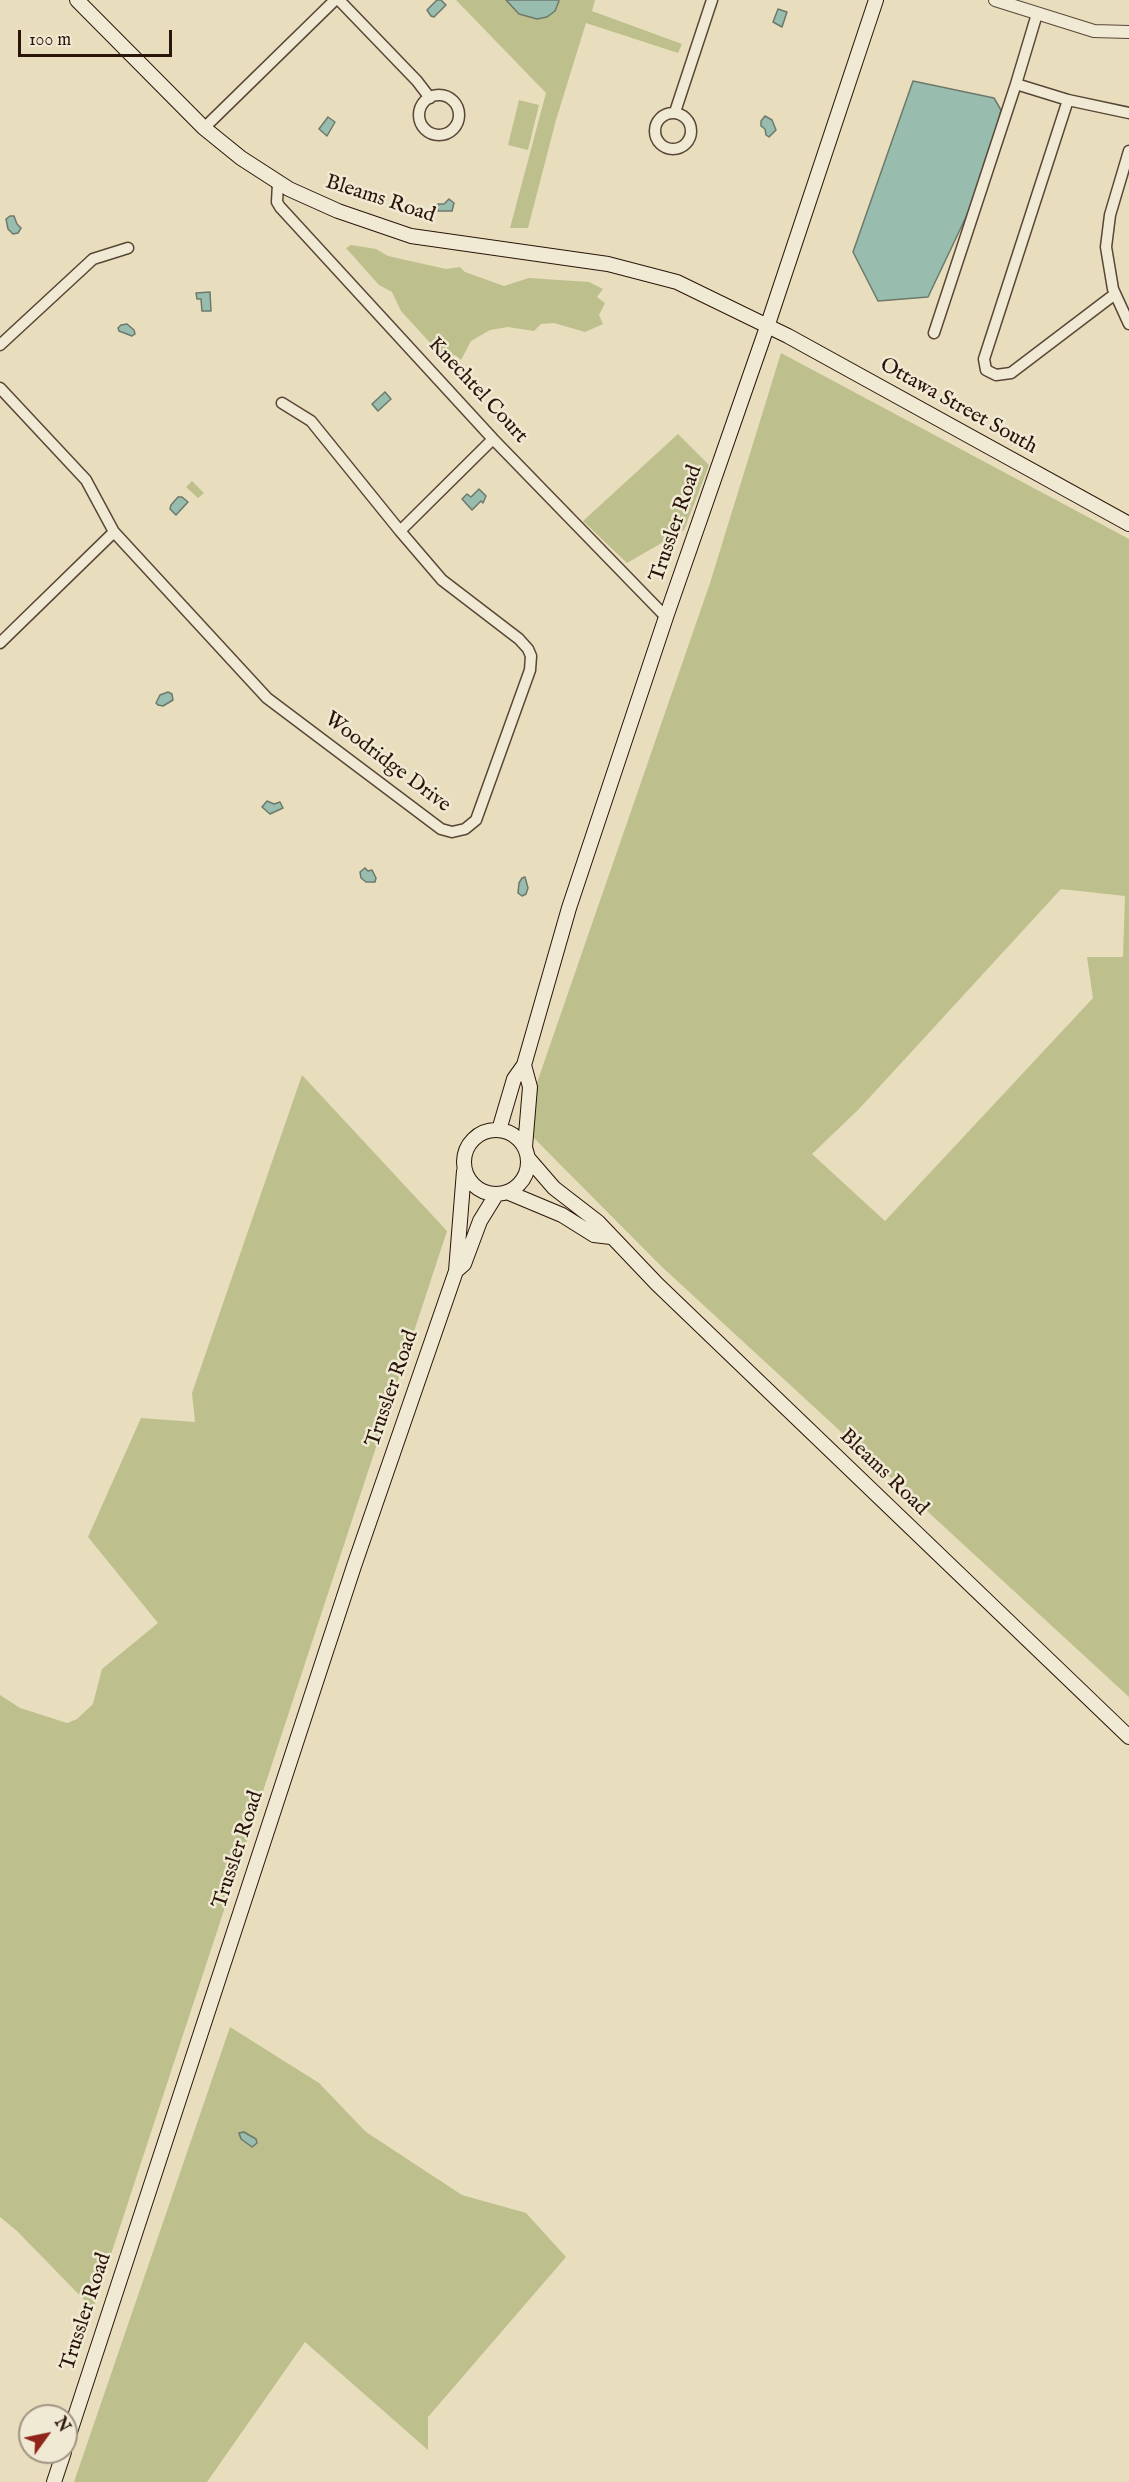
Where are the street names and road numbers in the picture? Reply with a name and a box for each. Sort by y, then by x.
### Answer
street label: Bleams Road [322,170,438,230]
street label: Knechtel Court [422,333,532,449]
street label: Ottawa Street South [875,353,1041,461]
street label: Trussler Road [645,462,709,586]
street label: Woodridge Drive [319,707,455,819]
street label: Trussler Road [361,1327,425,1451]
street label: Bleams Road [833,1424,933,1522]
street label: Trussler Road [208,1788,270,1912]
street label: Trussler Road [56,2250,118,2374]

